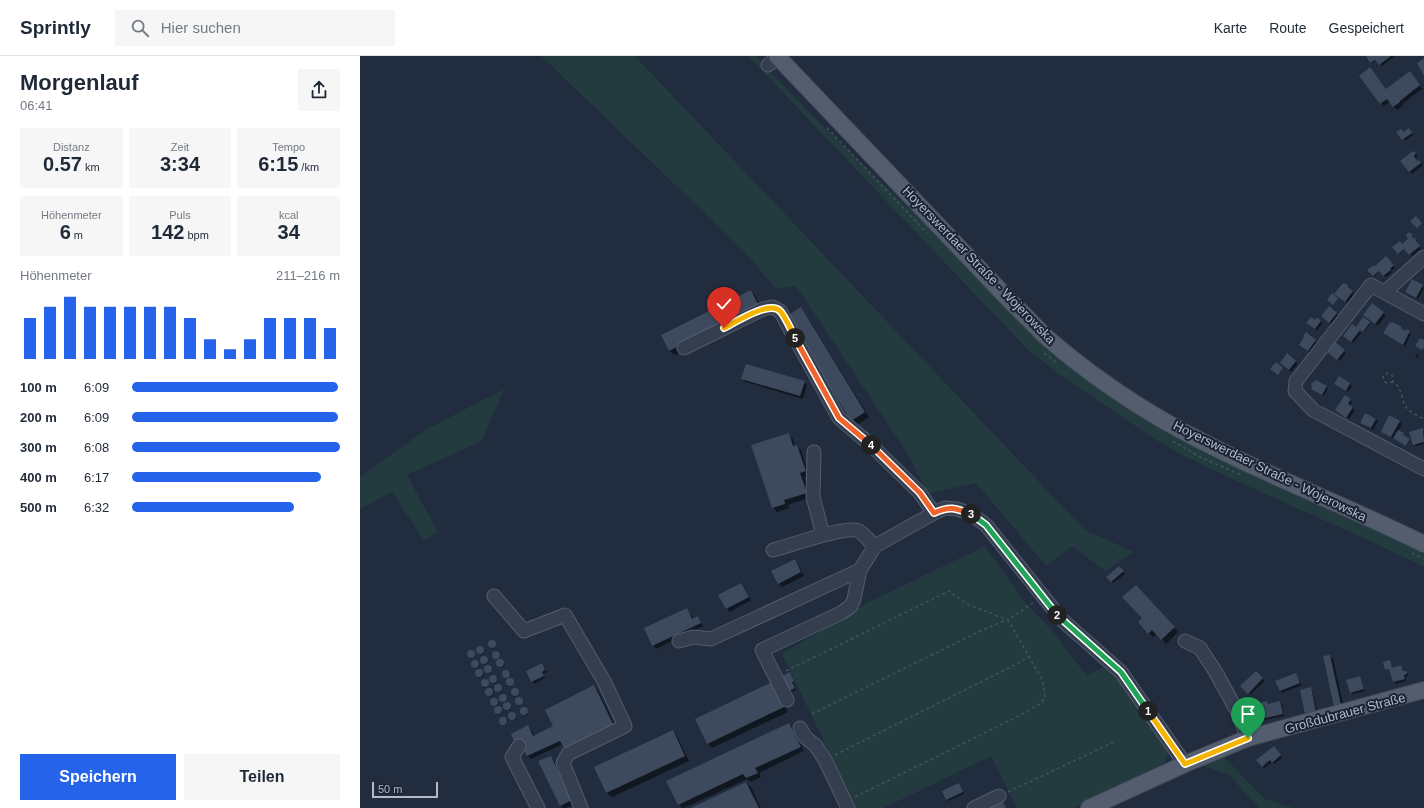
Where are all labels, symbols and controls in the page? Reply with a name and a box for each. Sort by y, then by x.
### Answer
search box [115,10,395,46]
text: Sprintly [20,17,91,38]
icon: search [129,17,151,39]
text: Hier suchen [161,19,241,36]
text: Karte [1214,20,1247,36]
text: Route [1269,20,1307,36]
text: Gespeichert [1329,20,1404,36]
button: share [298,69,340,111]
text: Morgenlauf [20,70,139,95]
text: 06:41 [20,98,53,113]
text: Distanz [53,141,90,153]
text: Zeit [171,141,189,153]
text: Tempo [272,141,305,153]
text: 0.57 [43,153,82,175]
text: 3:34 [160,153,200,175]
text: 6:15 [258,153,298,175]
text: km [82,161,100,173]
text: /km [298,161,319,173]
street label: Hoyerswerdaer Straße - Wojerowska [900,183,1059,347]
text: Höhenmeter [41,209,102,221]
text: Puls [169,209,191,221]
text: kcal [279,209,298,221]
text: 6 [60,221,71,243]
text: 142 [151,221,184,243]
text: 34 [278,221,300,243]
text: m [71,229,83,241]
text: bpm [184,229,209,241]
text: Höhenmeter [20,268,92,283]
text: 211–216 m [276,268,340,283]
pin [707,287,741,328]
icon: check [713,293,735,315]
pin: 5 [785,328,805,348]
text: 5 [792,332,798,344]
text: 100 m [20,380,57,395]
text: 6:09 [84,380,109,395]
text: 200 m [20,410,57,425]
text: 6:09 [84,410,109,425]
street label: Hoyerswerdaer Straße - Wojerowska [1171,418,1370,525]
pin: 4 [861,435,881,455]
text: 4 [868,439,874,451]
text: 300 m [20,440,57,455]
text: 6:08 [84,440,109,455]
text: 400 m [20,470,57,485]
text: 6:17 [84,470,109,485]
text: 500 m [20,500,57,515]
text: 6:32 [84,500,109,515]
pin: 3 [961,504,981,524]
text: 3 [968,508,974,520]
pin: 2 [1047,605,1067,625]
text: 2 [1054,609,1060,621]
street label: Großdubrauer Straße [1283,690,1407,736]
pin [1231,697,1265,738]
pin: 1 [1138,701,1158,721]
icon: arrive [1237,703,1259,725]
text: 1 [1145,705,1151,717]
button: Speichern [20,754,176,800]
button: Teilen [184,754,340,800]
scale bar [372,780,438,799]
text: 50 m [378,783,402,795]

